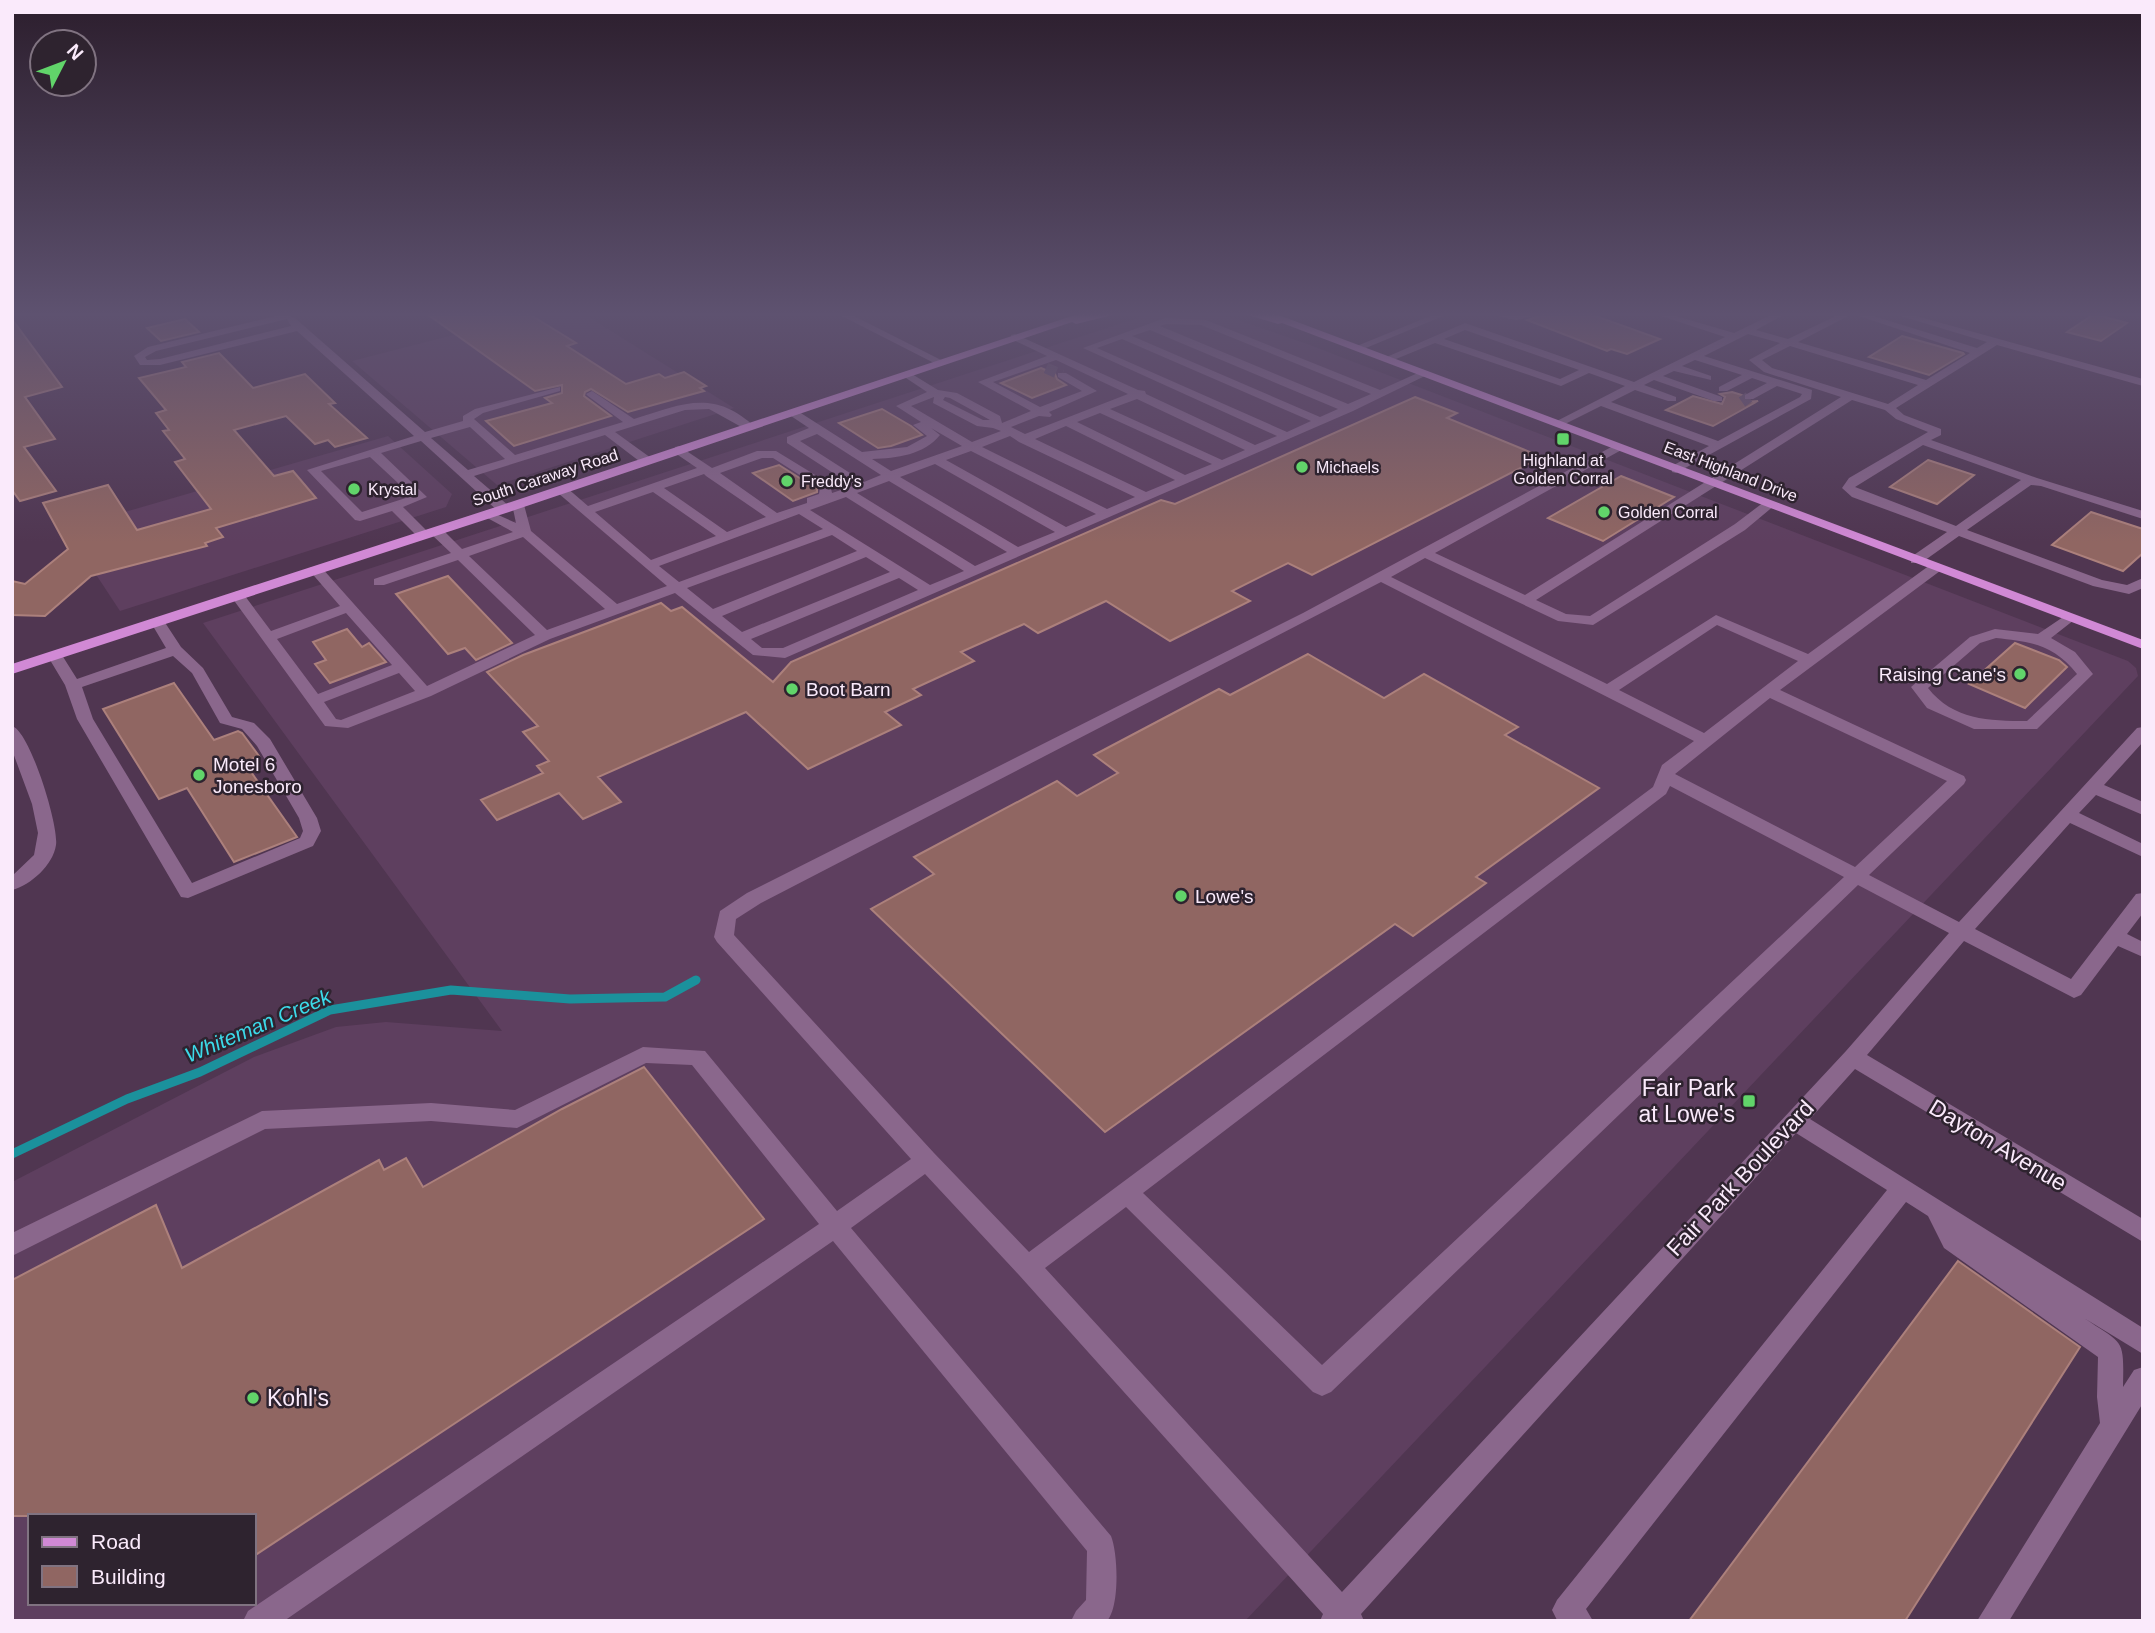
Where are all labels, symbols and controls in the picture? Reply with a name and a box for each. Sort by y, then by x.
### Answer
north arrow [28,28,98,98]
text: N [63,40,88,64]
marker: Highland at Golden Corral [1555,431,1571,447]
street label: East Highland Drive [1662,438,1800,505]
street label: South Caraway Road [470,446,620,509]
place label: Highland at Golden Corral [1513,452,1613,487]
marker: Michaels [1294,459,1310,475]
place label: Michaels [1316,459,1379,476]
marker: Freddy's [779,473,795,489]
place label: Freddy's [801,473,862,490]
marker: Krystal [346,481,362,497]
place label: Krystal [368,481,417,498]
marker: Golden Corral [1596,504,1612,520]
place label: Golden Corral [1618,504,1718,521]
place label: Raising Cane's [1879,664,2006,685]
marker: Raising Cane's [2012,666,2028,682]
place label: Boot Barn [806,679,891,700]
marker: Boot Barn [784,681,800,697]
place label: Motel 6 Jonesboro [213,754,302,797]
marker: Motel 6 Jonesboro [191,767,207,783]
place label: Lowe's [1195,886,1254,907]
marker: Lowe's [1173,888,1189,904]
water label: Whiteman Creek [181,984,336,1067]
place label: Fair Park at Lowe's [1639,1075,1735,1127]
marker: Fair Park at Lowe's [1741,1093,1757,1109]
street label: Dayton Avenue [1925,1094,2071,1196]
street label: Fair Park Boulevard [1661,1095,1819,1261]
place label: Kohl's [267,1385,329,1411]
marker: Kohl's [245,1390,261,1406]
legend [28,1514,256,1605]
text: Road [91,1530,141,1553]
text: Building [91,1565,166,1588]

